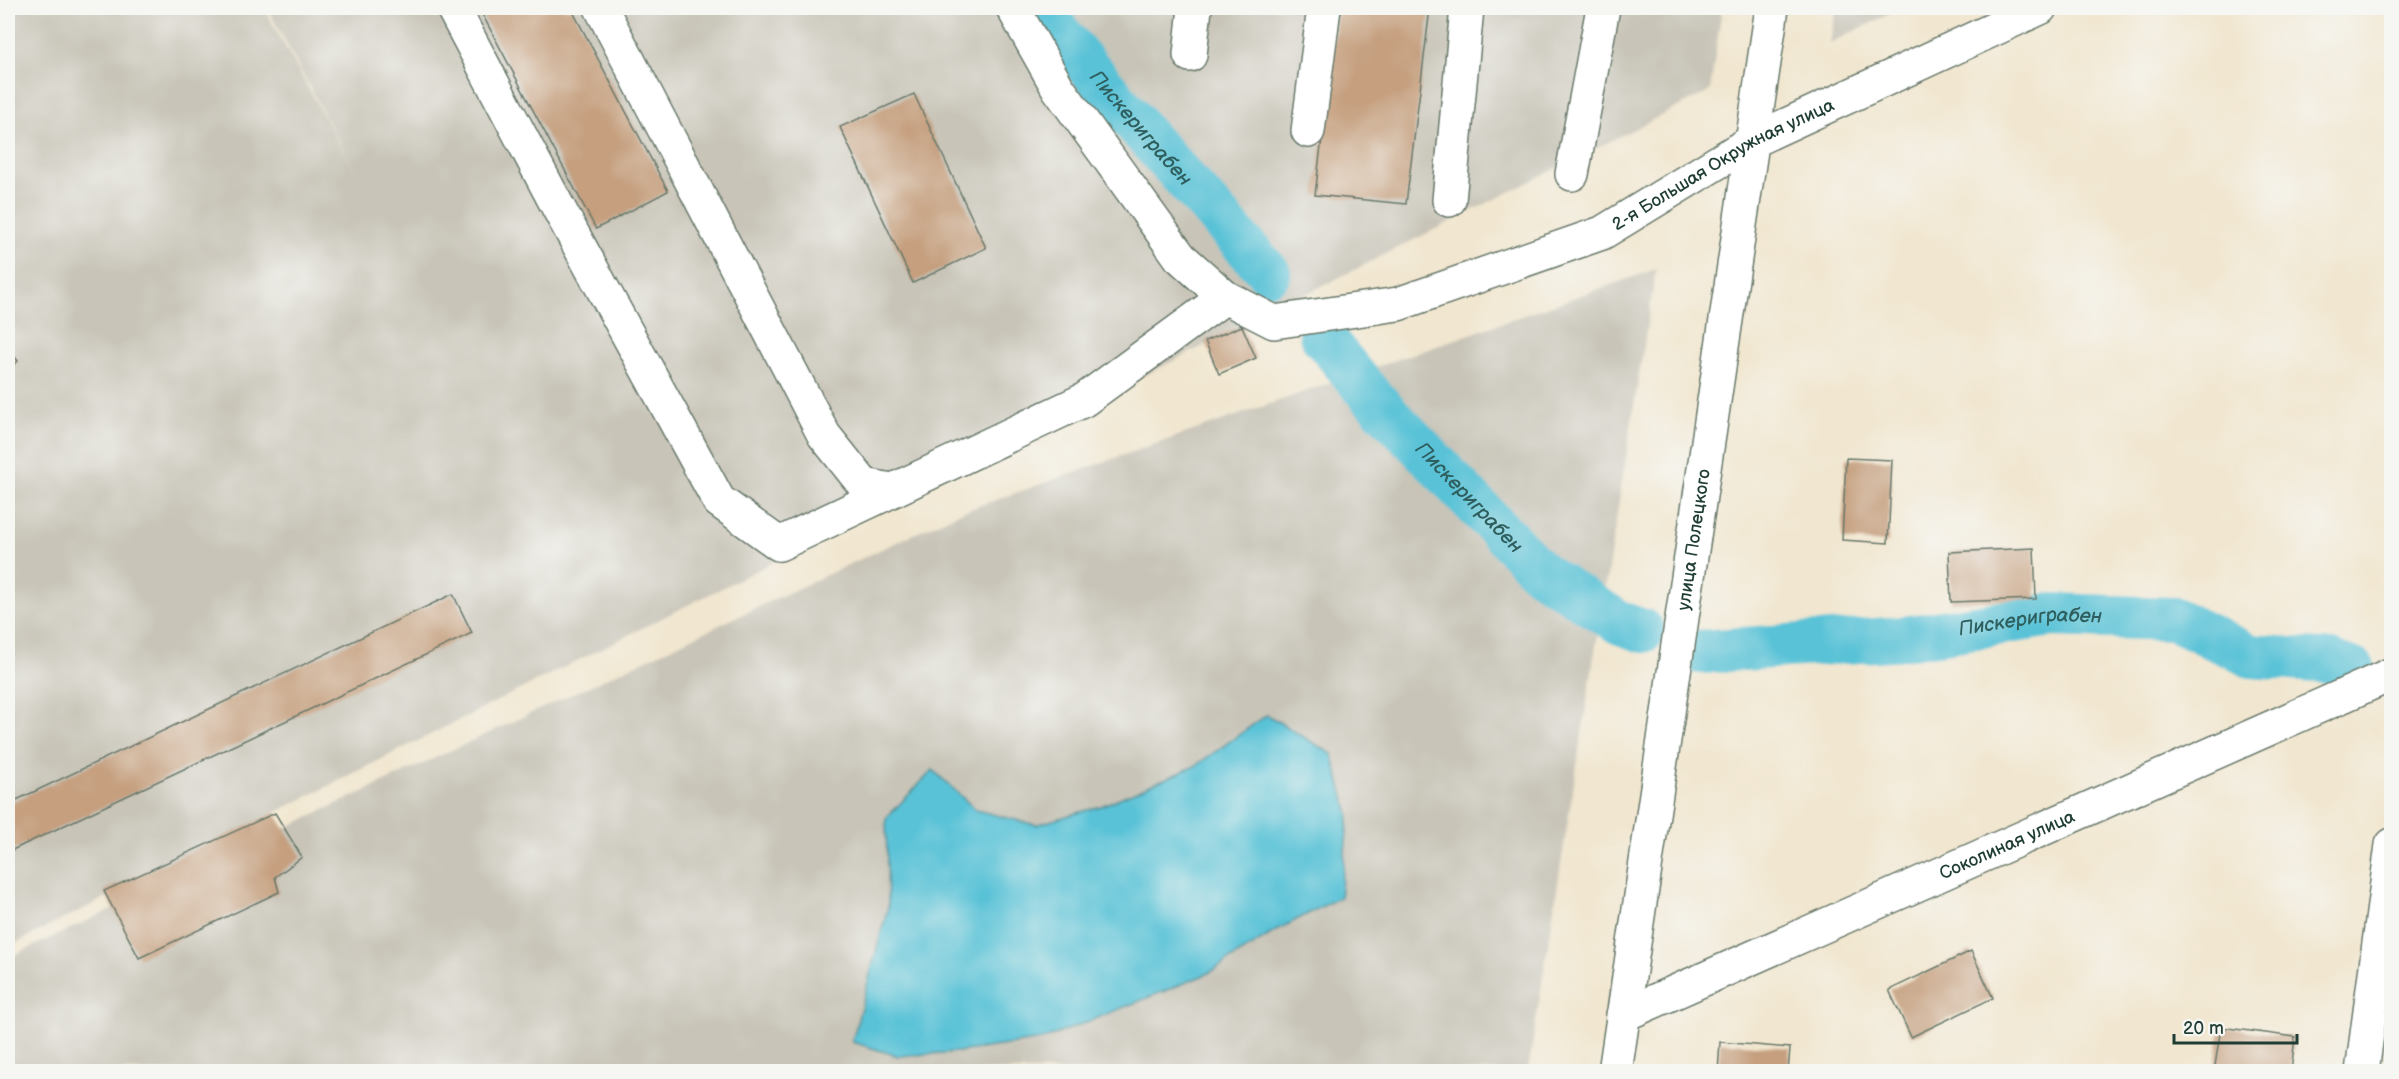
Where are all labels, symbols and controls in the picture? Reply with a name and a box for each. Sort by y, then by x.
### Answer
water label: Пискериграбен [1084,66,1197,191]
street label: 2-я Большая Окружная улица [1608,94,1838,235]
water label: Пискериграбен [1410,437,1528,558]
street label: улица Полецкого [1673,468,1714,612]
water label: Пискериграбен [1957,602,2102,641]
street label: Соколиная улица [1936,805,2078,884]
scale bar [2174,1007,2297,1045]
text: 20 m [2183,1018,2224,1039]

